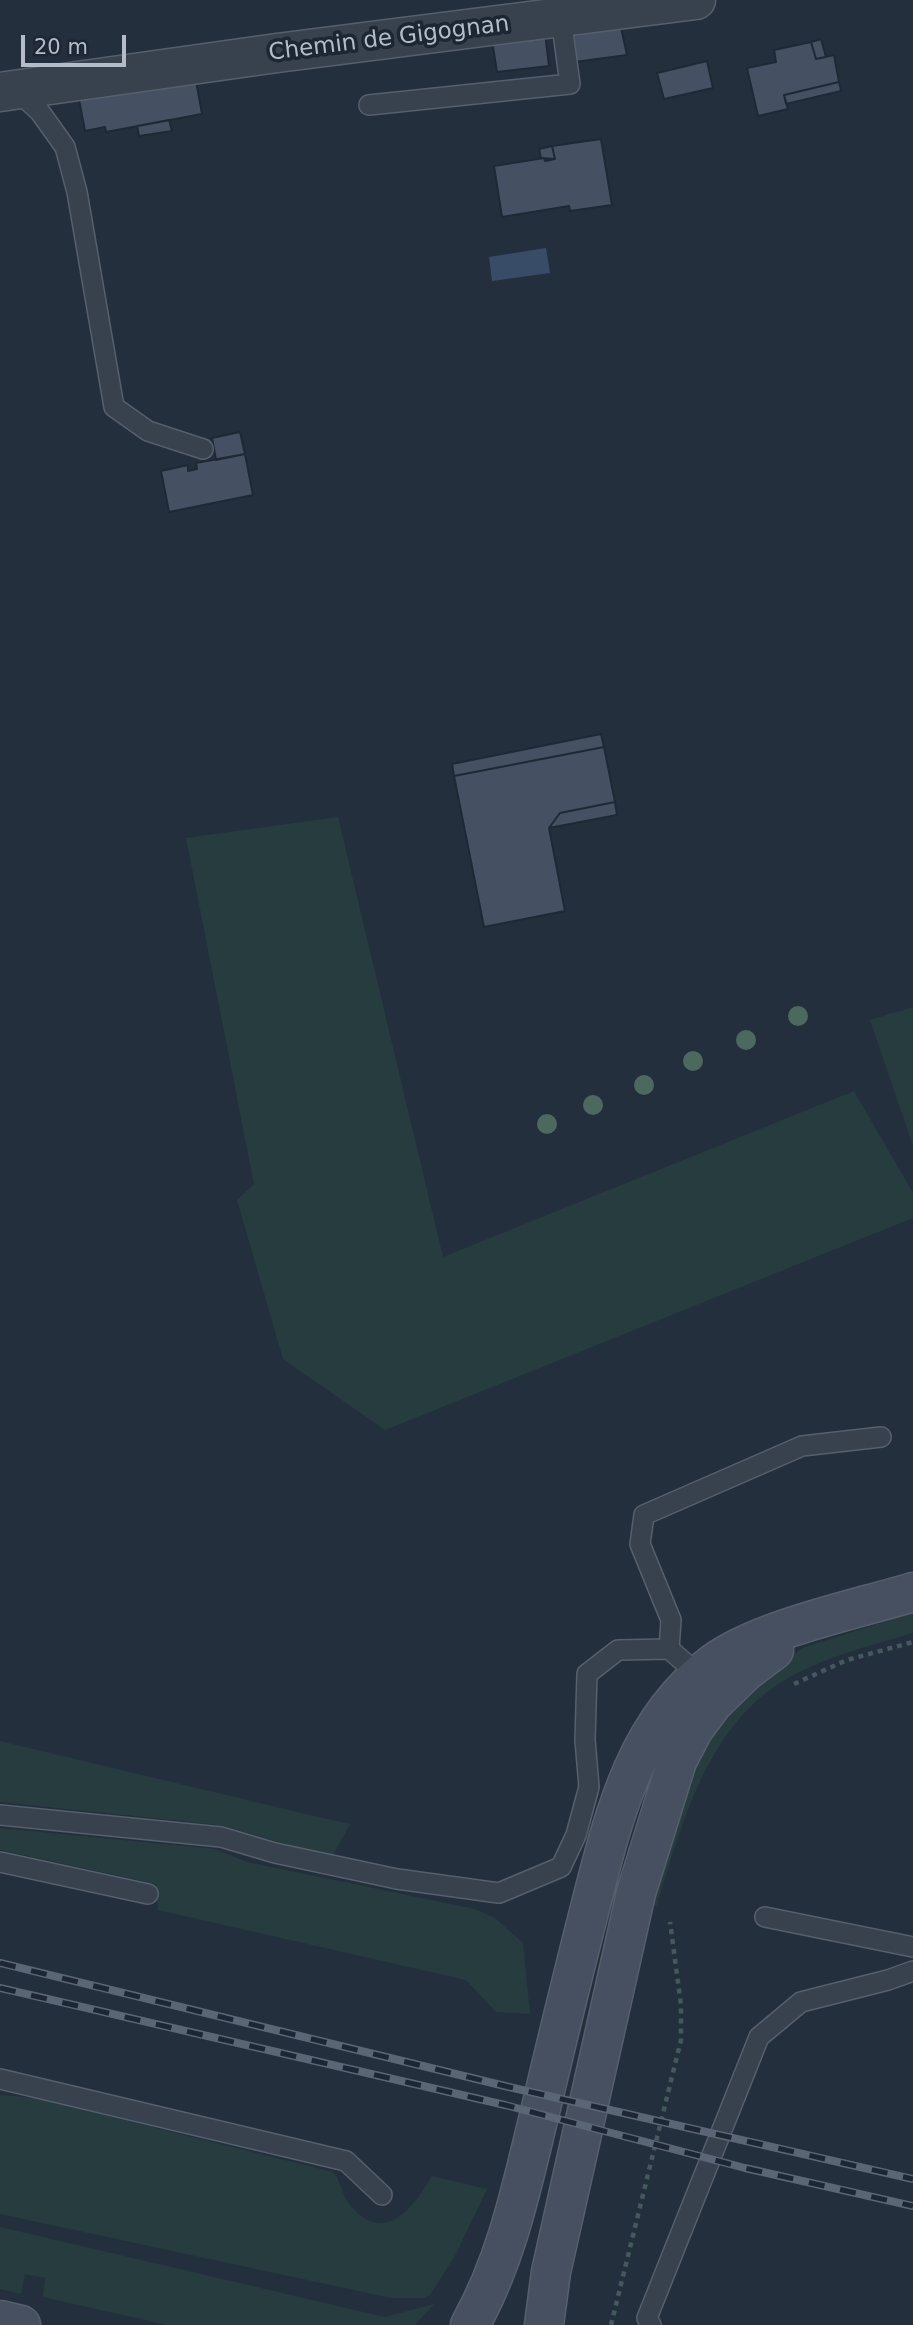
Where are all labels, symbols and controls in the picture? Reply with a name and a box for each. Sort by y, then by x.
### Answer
street label: Chemin de Gigognan [267,11,511,67]
scale bar [24,21,130,65]
text: 20 m [34,35,88,59]

